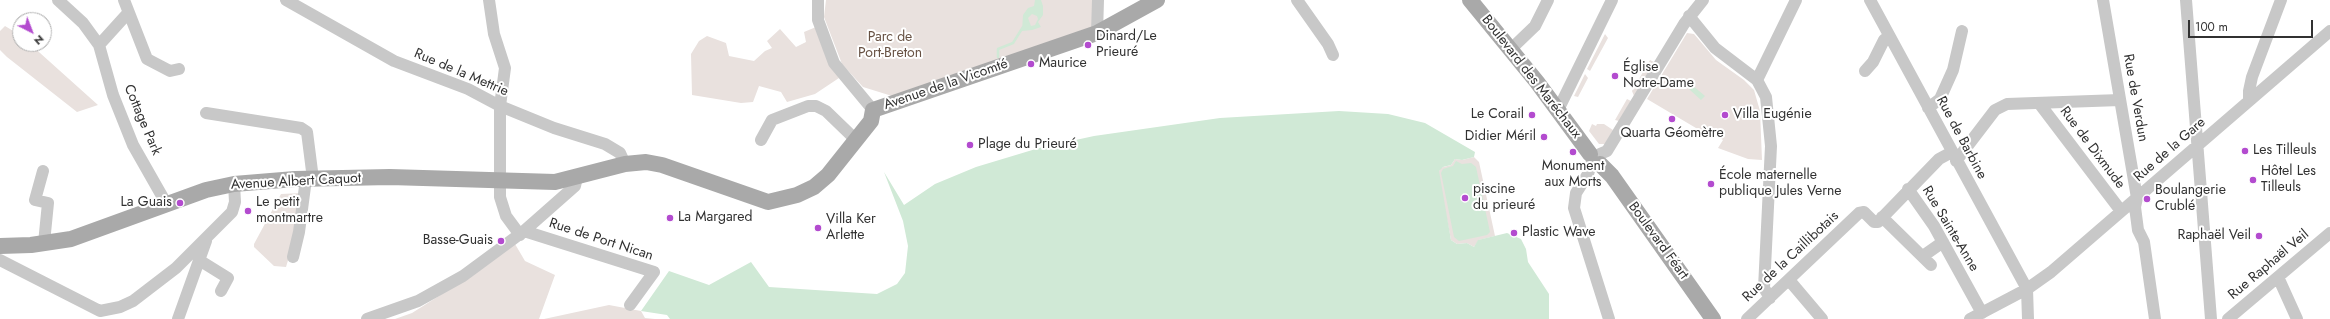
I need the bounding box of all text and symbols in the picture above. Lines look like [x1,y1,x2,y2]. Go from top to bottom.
north arrow [12,12,52,52]
street label: Boulevard des Maréchaux [1478,12,1584,142]
scale bar [2190,12,2315,38]
text: 100 m [2195,18,2228,36]
place label: Dinard/Le Prieuré [1096,29,1157,62]
park label: Parc de Port-Breton [858,30,922,62]
text: N [31,31,48,49]
marker: Dinard/Le Prieuré [1083,40,1093,50]
street label: Rue de la Mettrie [411,46,511,100]
street label: Rue de Verdun [2119,53,2151,143]
street label: Avenue de la Vicomté [882,56,1010,114]
place label: Maurice [1039,56,1087,72]
marker: Maurice [1026,59,1036,69]
place label: Église Notre-Dame [1623,60,1694,92]
marker: Église Notre-Dame [1610,71,1620,81]
street label: Cottage Park [120,82,164,158]
street label: Rue de Barbine [1932,94,1990,182]
street label: Rue de Dixmude [2056,104,2128,192]
place label: Le Corail [1471,107,1524,123]
place label: Villa Eugénie [1733,107,1812,123]
marker: Le Corail [1527,110,1537,120]
marker: Villa Eugénie [1720,110,1730,120]
marker: Quarta Géomètre [1667,114,1677,124]
street label: Rue de la Gare [2131,114,2209,186]
place label: Quarta Géomètre [1620,126,1724,142]
place label: Didier Méril [1465,129,1536,145]
marker: Didier Méril [1539,132,1549,142]
place label: Plage du Prieuré [978,137,1077,153]
marker: Plage du Prieuré [965,140,975,150]
place label: Les Tilleuls [2253,143,2316,159]
marker: Les Tilleuls [2240,146,2250,156]
marker: Monument aux Morts [1568,147,1578,157]
place label: Monument aux Morts [1542,159,1604,192]
place label: Hôtel Les Tilleuls [2261,164,2316,196]
place label: École maternelle publique Jules Verne [1719,168,1842,200]
street label: Avenue Albert Caquot [230,170,362,194]
marker: Hôtel Les Tilleuls [2248,175,2258,185]
marker: École maternelle publique Jules Verne [1706,179,1716,189]
place label: piscine du prieuré [1473,182,1535,214]
street label: Rue Sainte-Anne [1918,183,1982,275]
place label: Boulangerie Crublé [2155,183,2226,216]
marker: piscine du prieuré [1460,193,1470,203]
marker: Boulangerie Crublé [2142,194,2152,204]
place label: La Guais [121,195,172,211]
place label: Le petit montmartre [256,195,323,228]
marker: La Guais [175,198,185,208]
street label: Boulevard Féart [1624,199,1692,283]
marker: Le petit montmartre [243,206,253,216]
street label: Rue de la Caillibotais [1739,208,1843,306]
place label: La Margared [678,210,752,226]
place label: Villa Ker Arlette [826,212,876,244]
marker: La Margared [665,213,675,223]
street label: Rue de Port Nican [547,215,655,265]
marker: Villa Ker Arlette [813,223,823,233]
place label: Plastic Wave [1522,225,1595,241]
street label: Rue Raphaël Veil [2225,226,2313,304]
marker: Plastic Wave [1509,228,1519,238]
place label: Raphaël Veil [2178,228,2251,244]
marker: Raphaël Veil [2254,231,2264,241]
place label: Basse-Guais [423,233,493,249]
marker: Basse-Guais [496,236,506,246]

